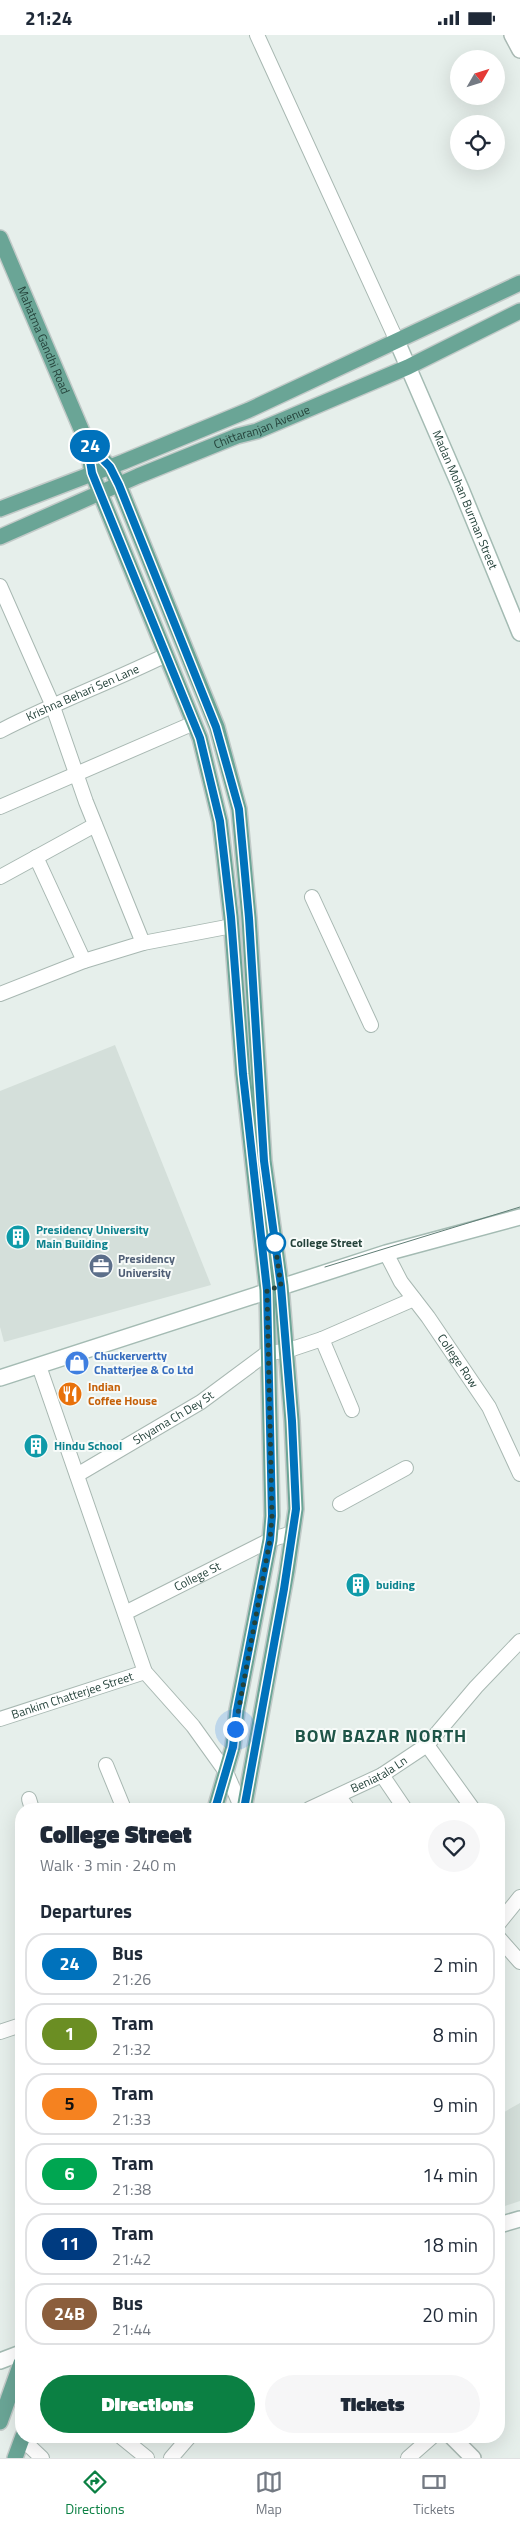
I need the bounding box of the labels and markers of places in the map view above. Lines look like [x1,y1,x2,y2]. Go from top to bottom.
place label: Presidency University Main Building [36,1220,149,1253]
building icon: Presidency University Main Building [5,1224,31,1250]
marker: College Street [264,1232,286,1254]
place label: College Street [290,1233,363,1252]
place label: Presidency University [118,1249,175,1282]
office icon: Presidency University [88,1253,114,1279]
place label: Chuckervertty Chatterjee & Co Ltd [94,1346,194,1379]
shop icon: Chuckervertty Chatterjee & Co Ltd [64,1350,90,1376]
place label: Indian Coffee House [88,1377,157,1410]
restaurant icon: Indian Coffee House [57,1381,83,1407]
building icon: Hindu School [23,1433,49,1459]
place label: Hindu School [54,1436,122,1455]
building icon: buiding [345,1572,371,1598]
place label: buiding [376,1575,416,1594]

